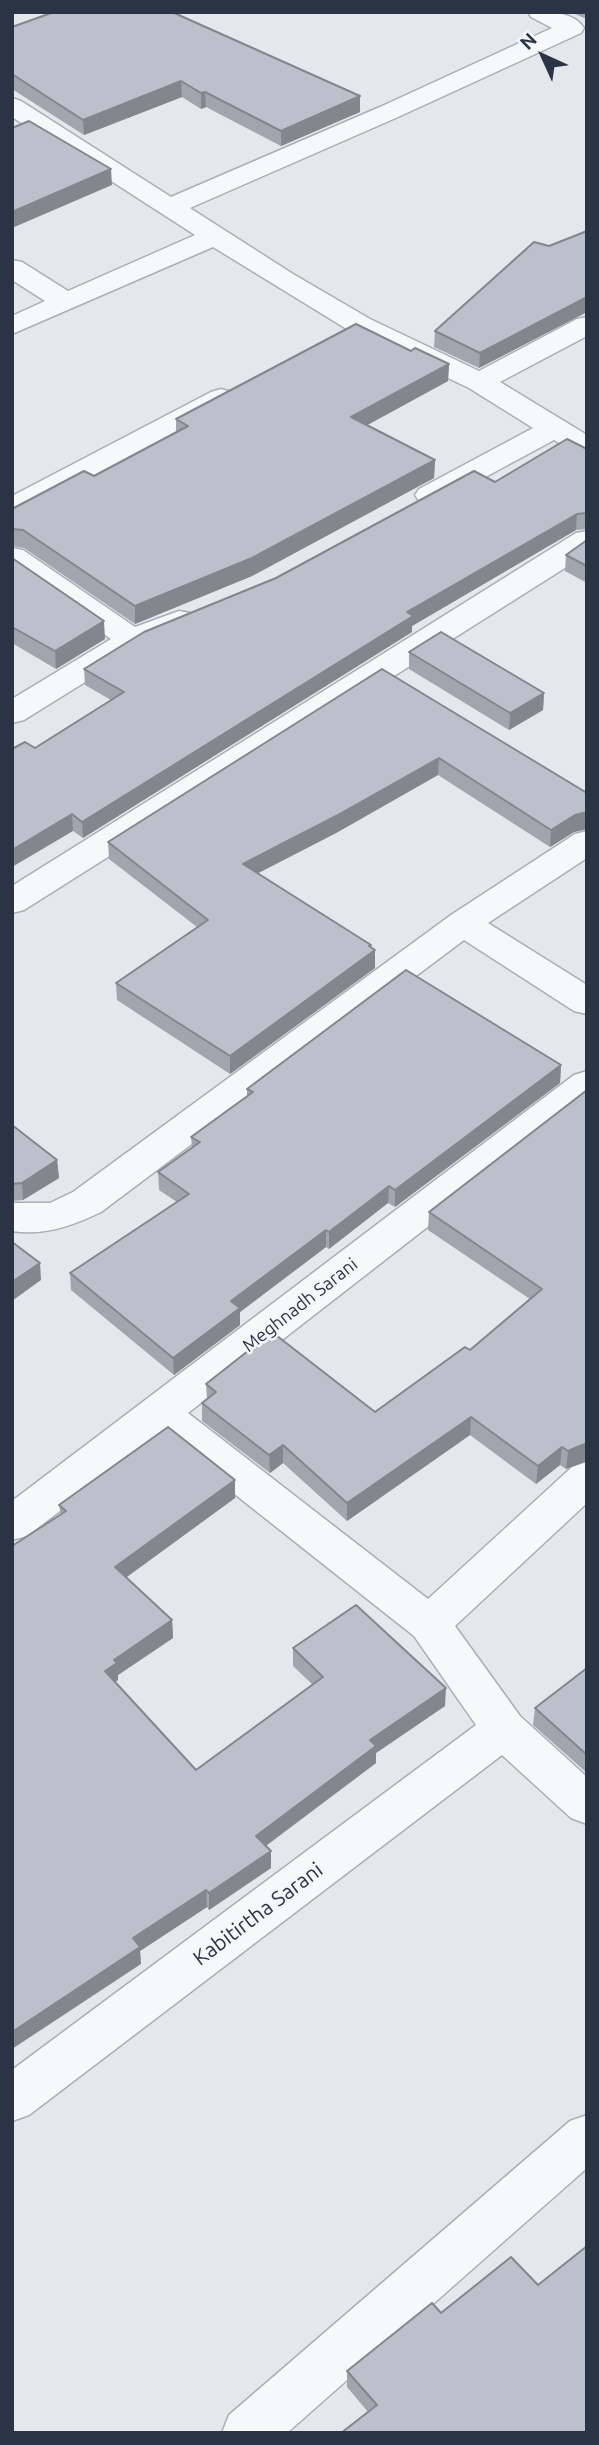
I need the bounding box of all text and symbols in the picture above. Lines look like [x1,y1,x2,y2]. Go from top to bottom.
north arrow [508,21,578,91]
text: N [515,28,541,54]
street label: Meghnadh Sarani [238,1253,362,1357]
street label: Kabitirtha Sarani [188,1857,328,1971]

